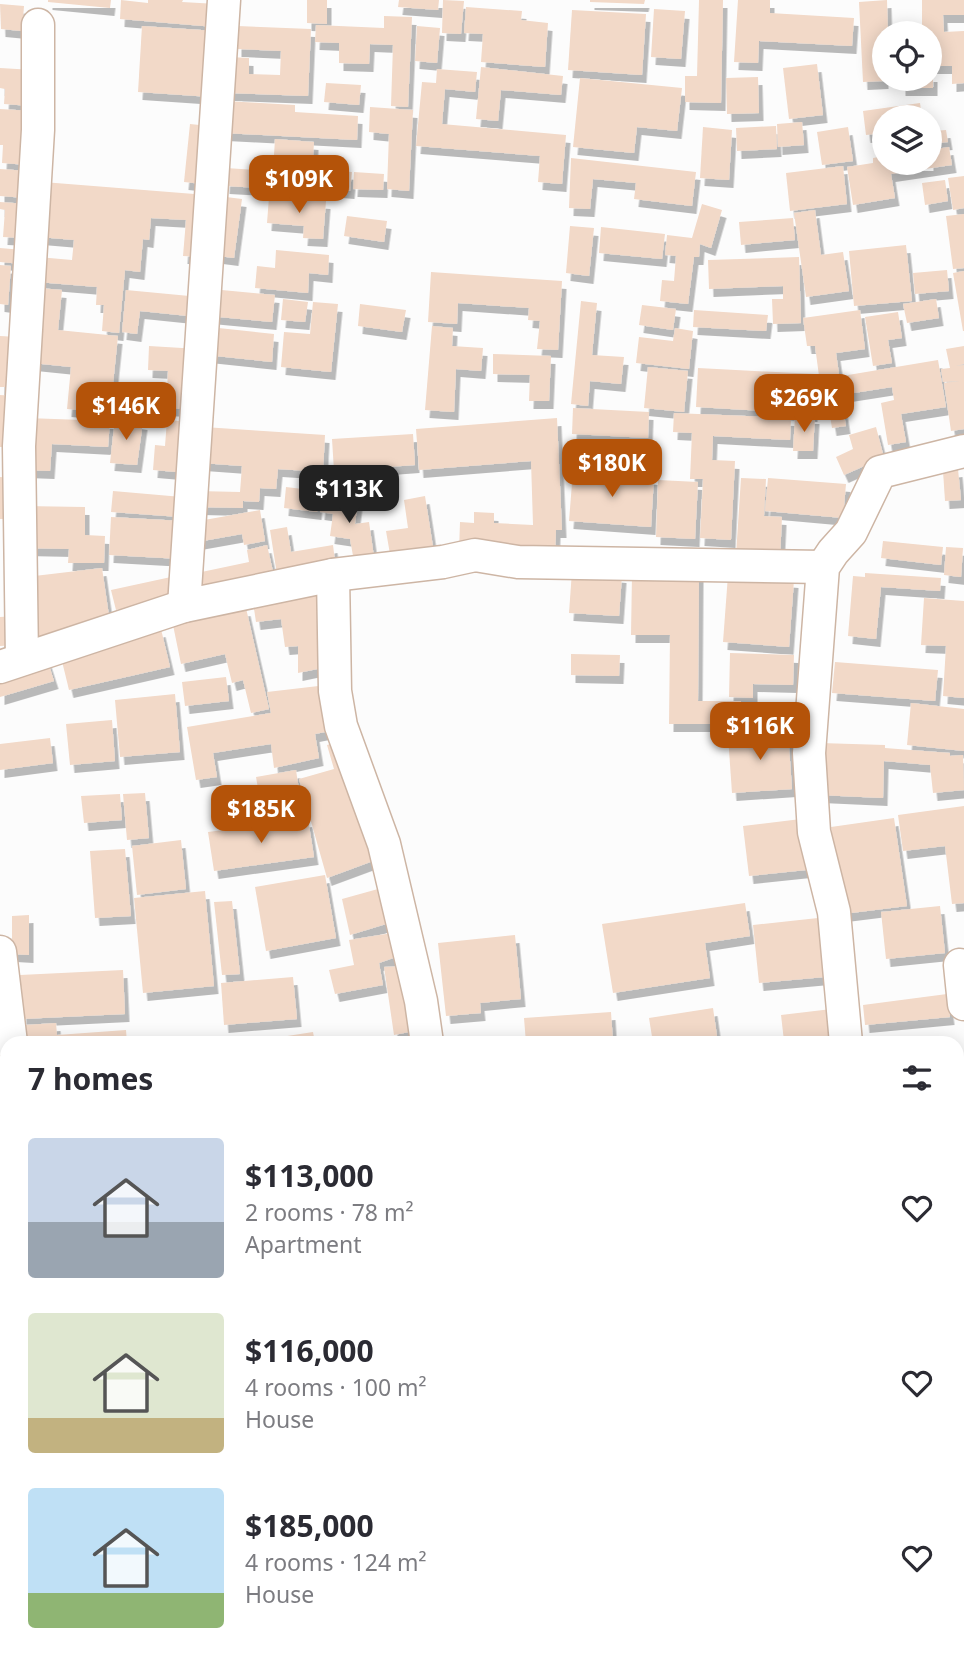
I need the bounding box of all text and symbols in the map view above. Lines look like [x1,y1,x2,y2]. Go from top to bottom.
map controls [872,21,942,175]
button: locate [872,21,942,91]
button: layers [872,105,942,175]
pin: $109K [250,156,348,215]
text: $109K [265,162,333,194]
pin: $269K [755,374,853,434]
text: $269K [770,381,838,413]
pin: $146K [77,382,175,442]
text: $146K [92,389,160,421]
pin: $180K [563,440,661,499]
text: $180K [578,446,646,478]
pin: $113K [300,466,398,525]
text: $113K [315,472,383,504]
pin: $116K [711,702,809,762]
text: $116K [726,709,794,741]
pin: $185K [212,786,310,845]
text: $185K [227,792,295,824]
text: 7 homes [28,1058,153,1099]
icon: filters [898,1059,936,1097]
text: $113,000 [245,1155,374,1196]
icon: home [84,1166,168,1250]
icon: heart [898,1189,936,1227]
text: 2 rooms · 78 m² [245,1196,414,1228]
text: Apartment [245,1228,362,1260]
text: $116,000 [245,1330,374,1371]
icon: home [84,1341,168,1425]
icon: heart [898,1364,936,1402]
text: 4 rooms · 100 m² [245,1371,427,1403]
text: House [245,1403,314,1435]
text: $185,000 [245,1505,374,1546]
icon: home [84,1516,168,1600]
icon: heart [898,1539,936,1577]
text: 4 rooms · 124 m² [245,1546,427,1578]
text: House [245,1578,314,1610]

